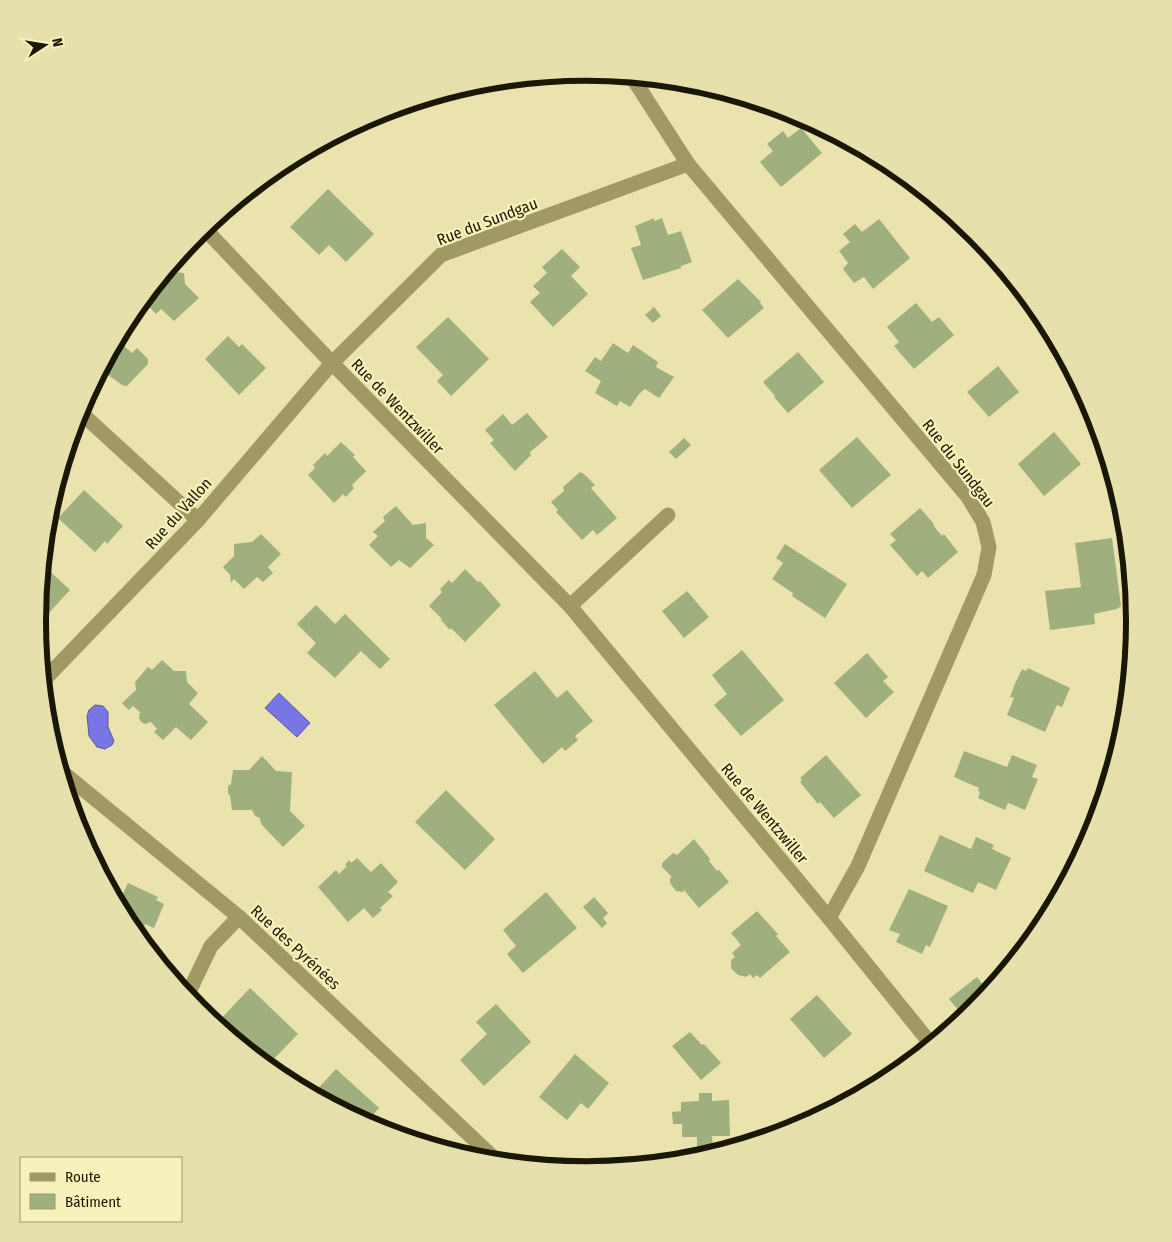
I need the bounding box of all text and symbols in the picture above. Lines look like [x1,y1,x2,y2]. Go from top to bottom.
north arrow [20,20,70,70]
text: N [48,37,66,48]
street label: Rue du Sundgau [434,194,540,249]
street label: Rue de Wentzwiller [347,355,448,458]
street label: Rue du Sundgau [918,416,999,511]
street label: Rue du Vallon [141,474,215,553]
street label: Rue de Wentzwiller [717,759,812,868]
street label: Rue des Pyrénées [247,901,344,994]
legend [20,1157,182,1222]
text: Route [65,1168,101,1186]
text: Bâtiment [65,1193,121,1211]

